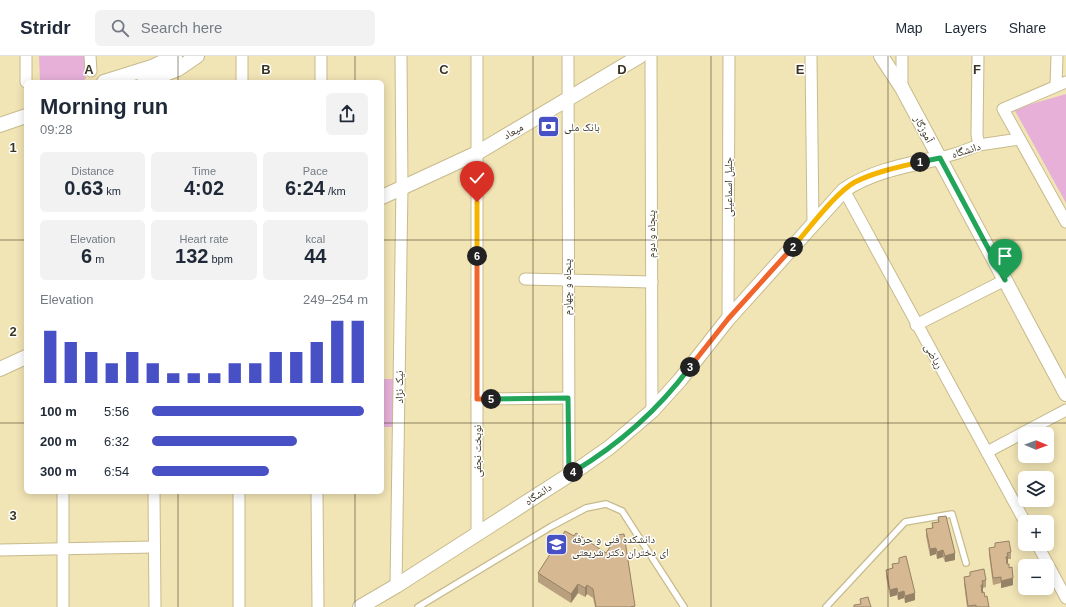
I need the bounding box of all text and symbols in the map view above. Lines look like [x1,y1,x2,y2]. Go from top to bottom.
search box [95,10,375,46]
text: Stridr [20,17,71,38]
icon: search [109,17,131,39]
text: Search here [141,19,222,36]
text: Map [895,20,923,36]
text: Layers [945,20,987,36]
text: Share [1009,20,1046,36]
text: A [84,62,94,77]
text: B [261,62,271,77]
text: C [439,62,449,77]
text: D [617,62,627,77]
text: E [796,62,805,77]
text: F [973,62,981,77]
button: share [326,93,368,135]
text: Morning run [40,94,168,119]
street label: آموزگار [912,113,936,145]
bank icon: بانک ملی [535,114,561,140]
street label: میعاد [501,120,525,142]
place label: بانک ملی [564,121,600,134]
text: 09:28 [40,122,73,137]
text: 1 [9,140,17,155]
street label: دانشگاه [950,140,982,160]
pin: 1 [910,152,930,172]
text: 1 [917,156,923,168]
street label: جلیل اسماعیلی [722,157,735,217]
pin [460,161,494,202]
text: Distance [71,165,114,177]
text: Time [192,165,216,177]
text: Pace [303,165,328,177]
icon: check [466,167,488,189]
text: 0.63 [64,177,103,199]
text: 4:02 [184,177,224,199]
text: 6:24 [285,177,325,199]
text: km [103,185,121,197]
text: /km [325,185,346,197]
street label: پنجاه و دوم [645,210,658,258]
text: Elevation [70,233,115,245]
text: Heart rate [180,233,228,245]
text: kcal [306,233,325,245]
pin: 2 [783,237,803,257]
pin [988,239,1022,280]
text: 2 [790,241,796,253]
text: 6 [81,245,92,267]
text: 132 [175,245,208,267]
text: 44 [304,245,326,267]
icon: arrive [994,245,1016,267]
pin: 6 [467,246,487,266]
text: 6 [474,250,480,262]
text: m [92,253,104,265]
text: bpm [208,253,233,265]
street label: پنجاه و چهارم [561,259,574,315]
text: Elevation [40,292,93,307]
text: 249–254 m [303,292,368,307]
text: 2 [9,324,17,339]
street label: ریاضی [921,341,946,371]
pin: 3 [680,357,700,377]
text: 3 [687,361,693,373]
street label: نیک نژاد [393,370,405,404]
pin: 5 [481,389,501,409]
text: 5 [488,393,494,405]
text: 100 m [40,404,77,419]
text: 5:56 [104,404,129,419]
street label: نوبخت نجفی [471,425,484,477]
north arrow [1018,427,1054,463]
map controls [1018,427,1054,595]
text: 200 m [40,434,77,449]
text: 6:32 [104,434,129,449]
pin: 4 [563,462,583,482]
text: 300 m [40,464,77,479]
text: 6:54 [104,464,129,479]
text: 4 [570,466,576,478]
button: layers [1018,471,1054,507]
street label: دانشگاه [522,480,554,507]
text: 3 [9,508,17,523]
button: + [1018,515,1054,551]
school or university icon: دانشکده فنی و حرفه ای دختران دکتر شریعتی [544,532,570,558]
place label: دانشکده فنی و حرفه ای دختران دکتر شریعتی [572,533,669,559]
button: − [1018,559,1054,595]

